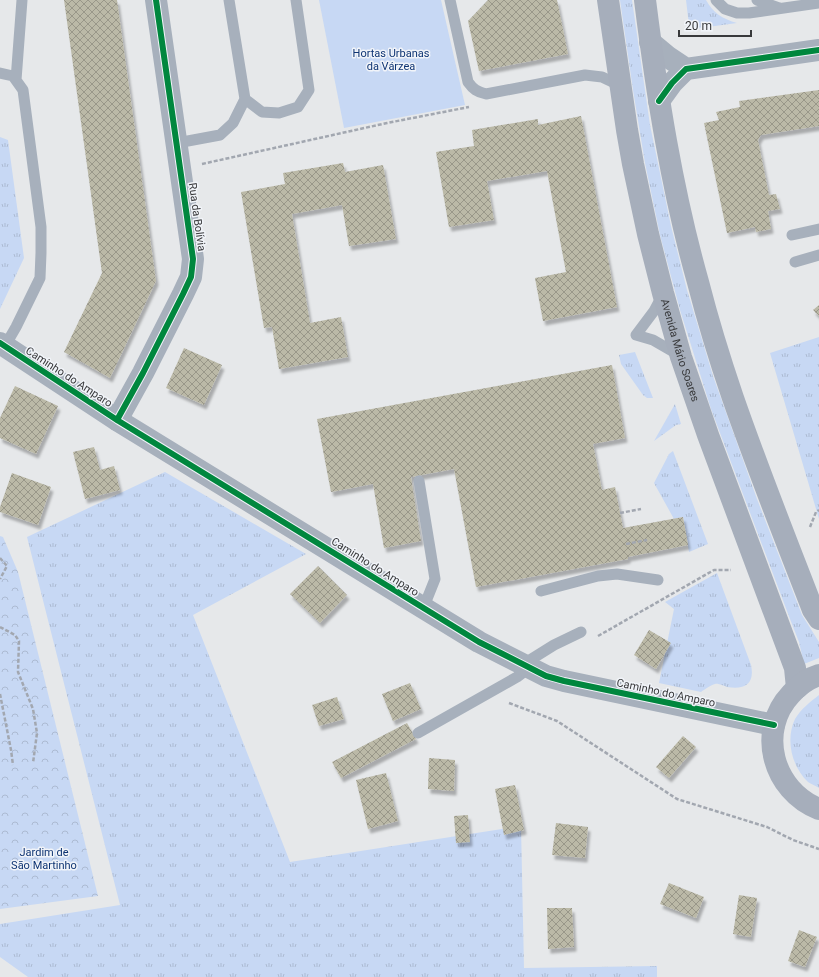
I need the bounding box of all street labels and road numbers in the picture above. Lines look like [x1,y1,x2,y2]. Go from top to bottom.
street label: Rua da Bolívia [186,182,208,252]
street label: Avenida Mário Soares [658,297,702,403]
street label: Caminho do Amparo [23,344,115,410]
street label: Caminho do Amparo [329,535,421,599]
street label: Caminho do Amparo [615,676,717,710]

